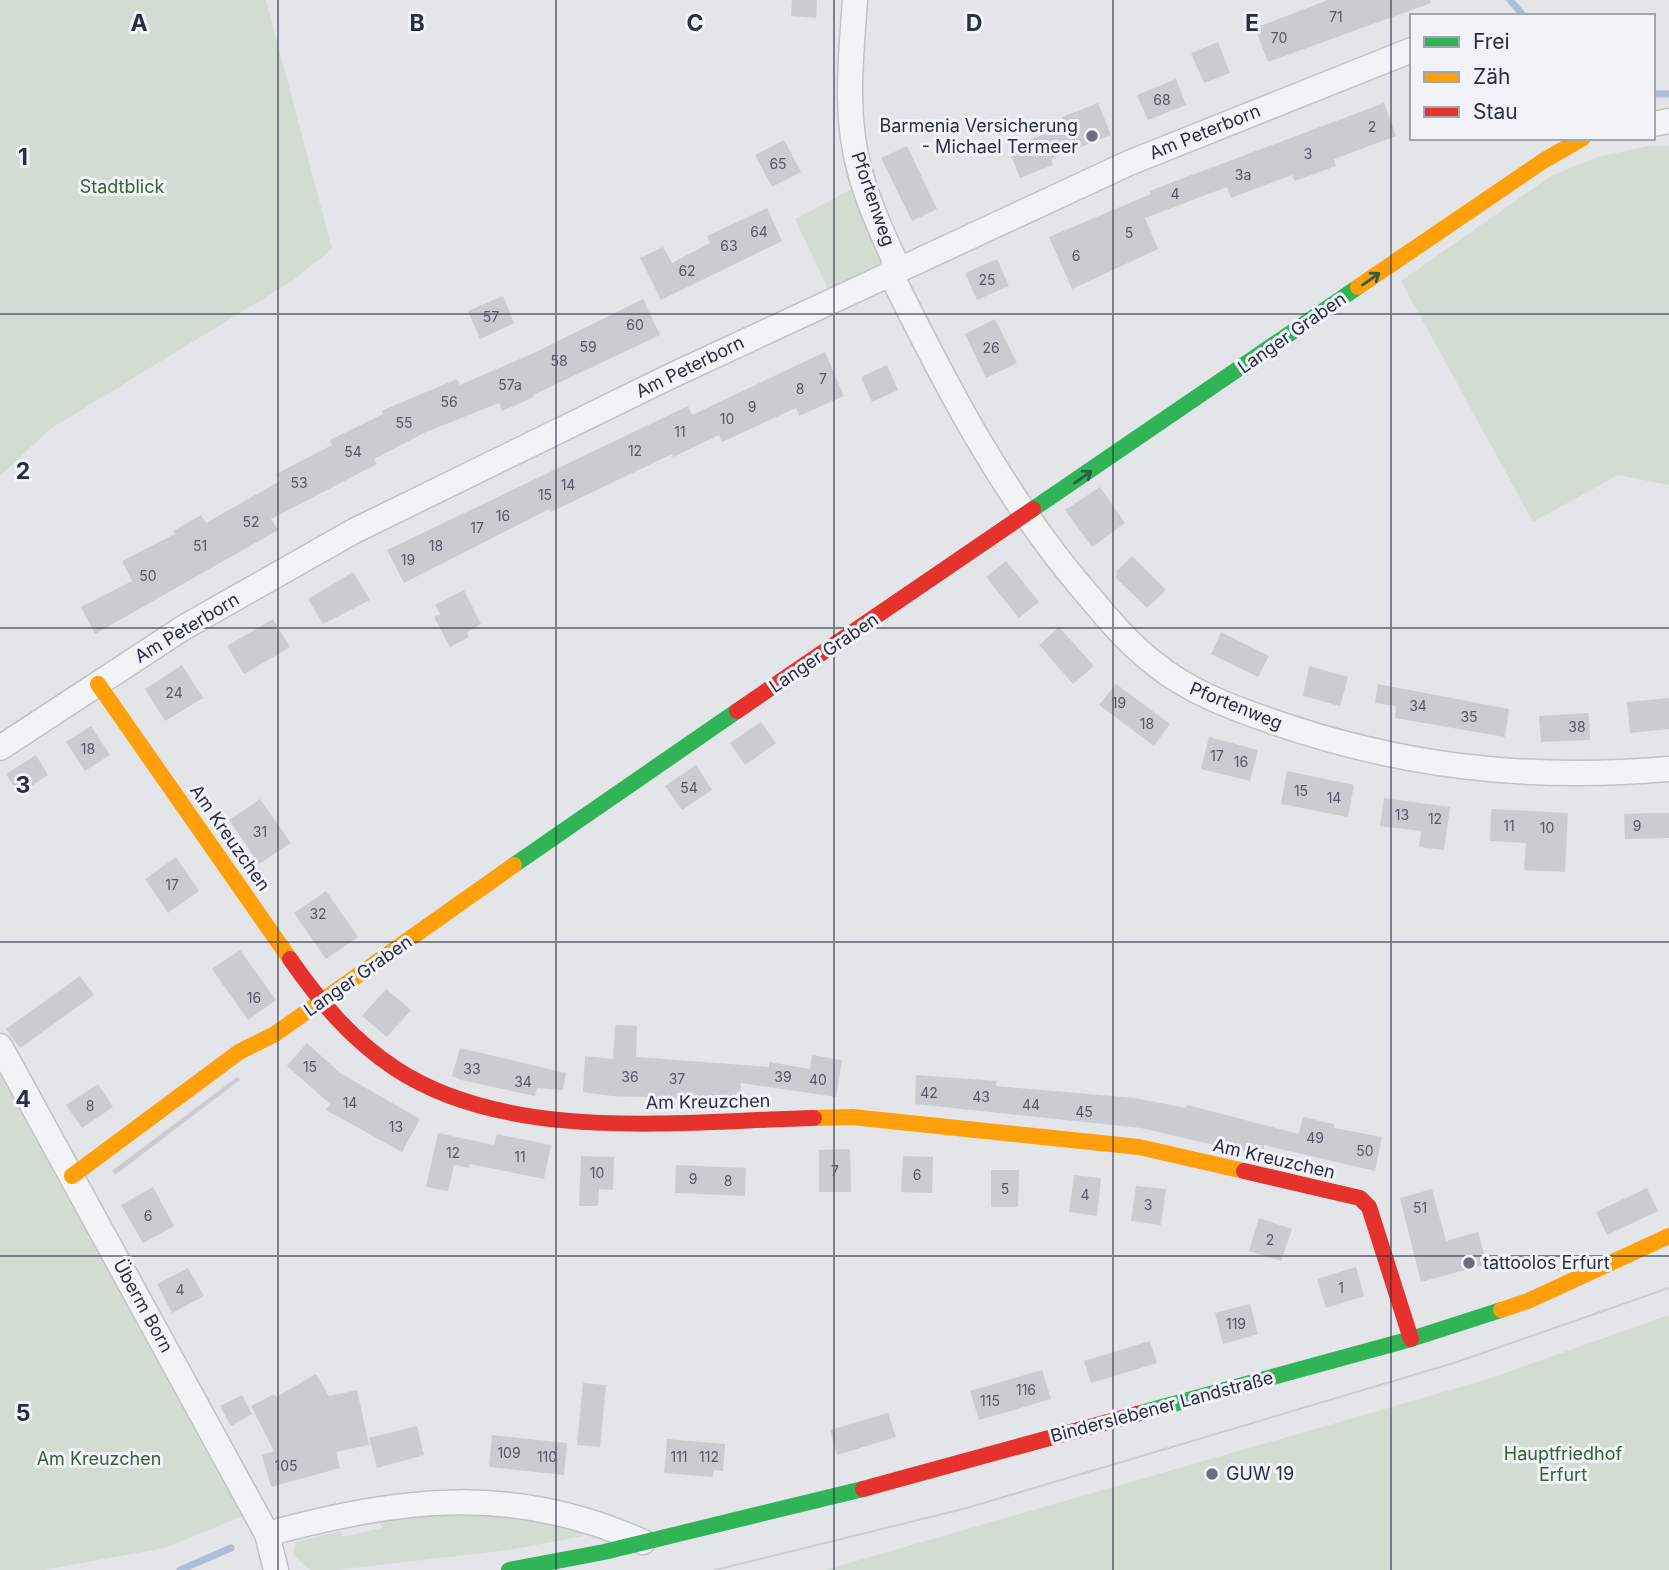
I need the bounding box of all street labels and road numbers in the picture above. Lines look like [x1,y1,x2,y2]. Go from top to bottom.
street label: Am Peterborn [1146,100,1263,163]
street label: Pfortenweg [848,149,899,249]
street label: Langer Graben [1234,288,1350,378]
street label: Am Peterborn [632,331,747,402]
street label: Am Peterborn [131,588,243,667]
street label: Langer Graben [765,608,882,697]
street label: Pfortenweg [1187,677,1286,734]
street label: Am Kreuzchen [186,781,275,895]
street label: Langer Graben [300,931,416,1021]
street label: Am Kreuzchen [645,1090,771,1113]
street label: Am Kreuzchen [1211,1134,1337,1183]
street label: Überm Born [109,1255,178,1356]
street label: Binderslebener Landstraße [1048,1367,1276,1446]

